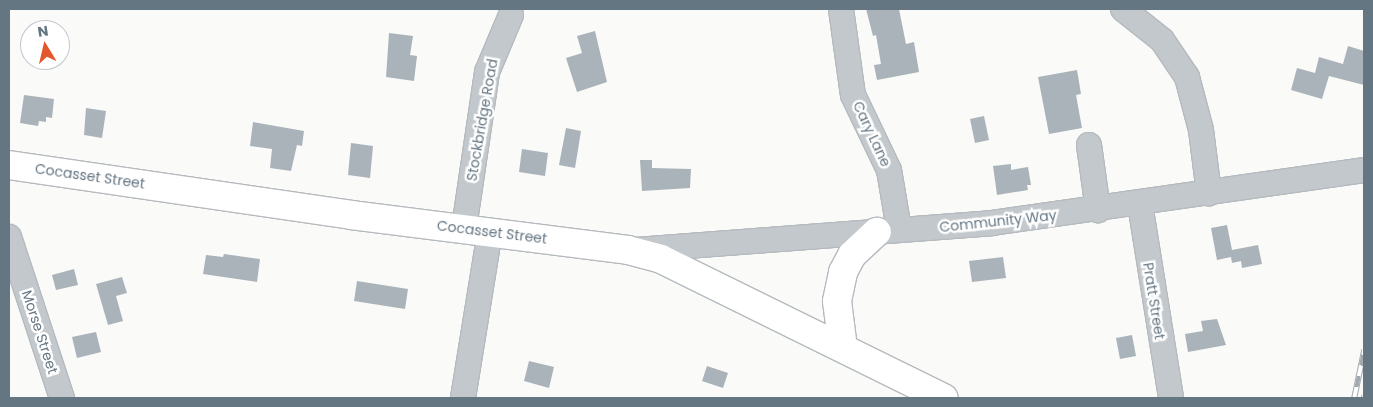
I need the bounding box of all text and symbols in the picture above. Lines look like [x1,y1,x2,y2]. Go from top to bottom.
north arrow [20,20,70,70]
text: N [36,20,50,42]
street label: Stockbridge Road [463,58,501,182]
street label: Cary Lane [850,99,894,169]
street label: Cocasset Street [34,160,146,192]
street label: Community Way [939,206,1057,236]
street label: Cocasset Street [436,217,548,247]
street label: Pratt Street [1140,261,1168,341]
street label: Morse Street [19,288,61,376]

